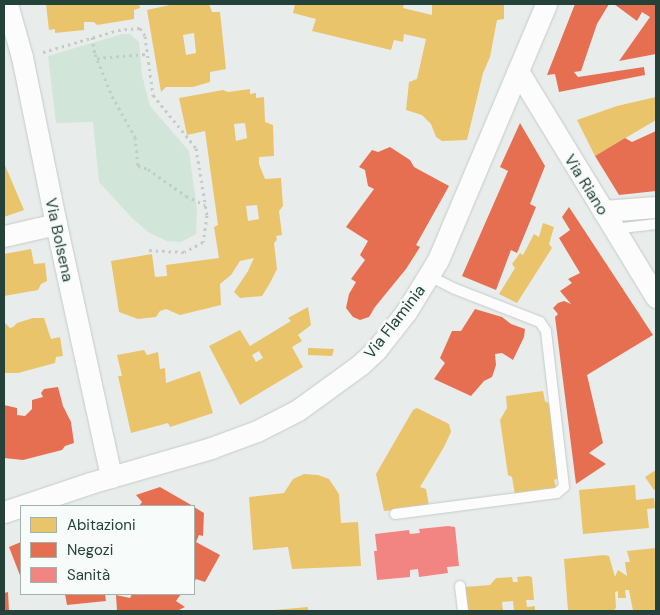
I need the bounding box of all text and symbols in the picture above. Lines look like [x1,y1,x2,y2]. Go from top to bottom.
street label: Via Riano [560,151,612,219]
street label: Via Bolsena [41,196,77,284]
street label: Via Flaminia [360,281,430,363]
legend [20,505,195,595]
text: Abitazioni [67,515,136,535]
text: Negozi [67,540,113,560]
text: Sanità [67,565,110,585]

